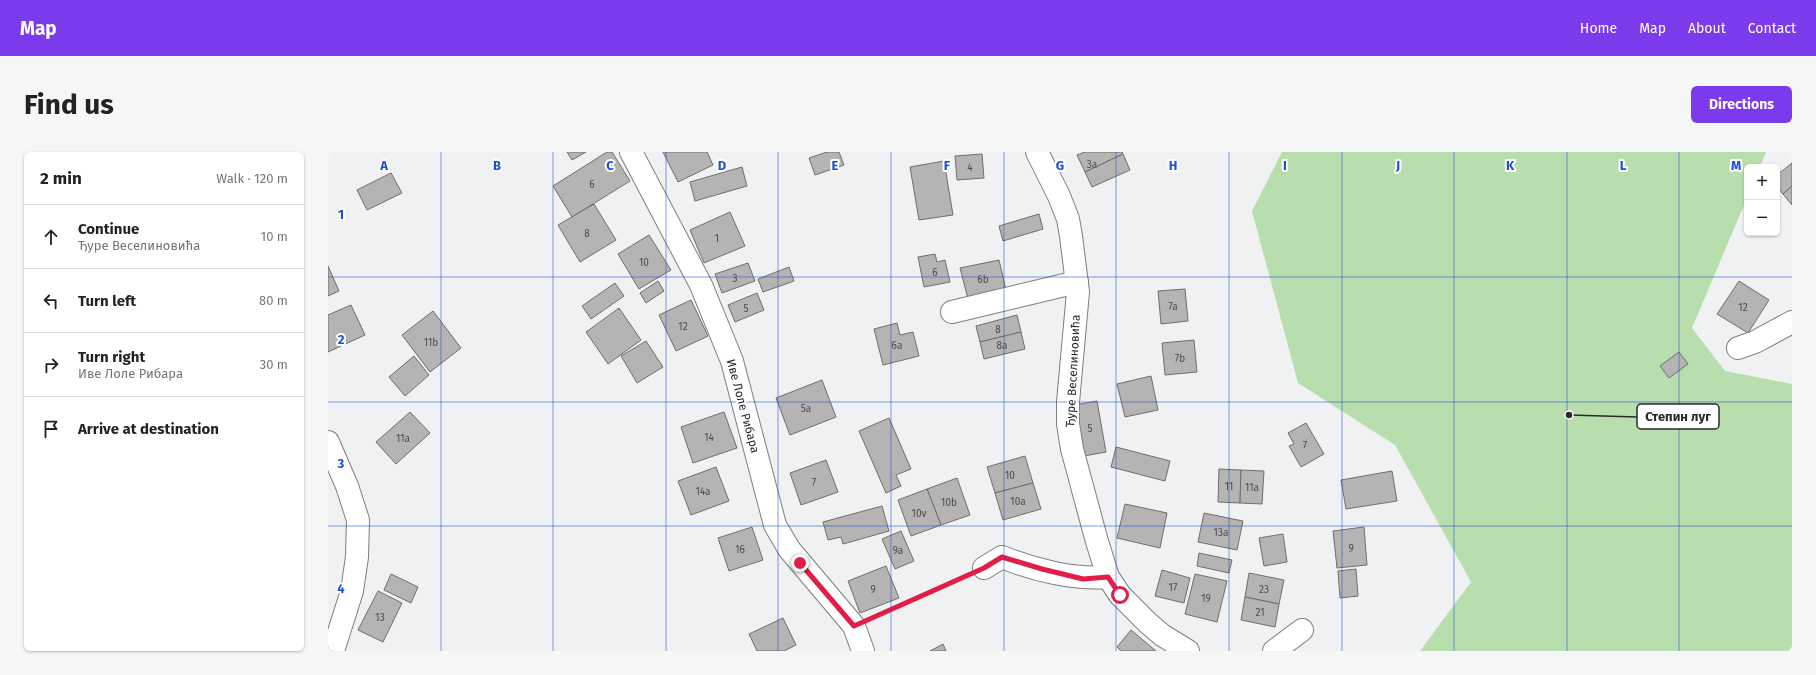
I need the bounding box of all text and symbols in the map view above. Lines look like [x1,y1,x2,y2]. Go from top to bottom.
text: Map [20,17,57,40]
text: Home [1580,20,1617,37]
text: Map [1639,20,1666,37]
text: About [1688,20,1726,37]
text: Contact [1748,20,1796,37]
button: Directions [1691,86,1792,123]
text: Find us [24,88,114,121]
text: A [379,158,388,173]
text: B [493,158,501,173]
text: C [606,158,614,173]
text: D [718,158,727,173]
text: E [832,158,839,173]
text: F [944,158,951,173]
text: G [1056,158,1064,173]
text: H [1169,158,1177,173]
text: I [1283,158,1287,173]
text: J [1395,158,1400,173]
text: K [1506,158,1515,173]
text: L [1620,158,1627,173]
text: M [1731,158,1741,173]
house number: 3a [1087,159,1097,171]
house number: 4 [967,162,973,174]
map controls [1744,164,1780,236]
button: + [1744,164,1780,200]
text: 2 min [40,168,82,189]
text: Walk · 120 m [216,171,288,186]
house number: 6 [589,179,595,191]
button: − [1744,200,1780,236]
text: 1 [338,207,344,222]
text: Continue [78,220,139,238]
icon: ahead [40,226,62,248]
house number: 8 [584,228,590,240]
text: 10 m [261,229,288,244]
house number: 1 [715,233,719,245]
text: Ђуре Веселиновића [78,238,200,253]
house number: 10 [639,257,649,269]
house number: 6 [932,267,938,279]
house number: 3 [733,273,738,285]
house number: 6b [977,274,989,286]
icon: left [40,290,62,312]
text: Turn left [78,292,136,310]
text: 80 m [259,293,288,308]
house number: 7a [1168,301,1178,313]
house number: 12 [1738,302,1748,314]
house number: 5 [743,303,749,315]
street label: Ђуре Веселиновића [1063,314,1083,428]
house number: 12 [678,321,688,333]
house number: 8 [995,324,1001,336]
text: 2 [338,332,345,347]
house number: 11b [424,337,438,349]
house number: 6a [892,340,902,352]
house number: 8a [997,340,1007,352]
text: Turn right [78,348,145,366]
house number: 7b [1175,353,1185,365]
icon: right [40,354,62,376]
text: 30 m [260,357,288,372]
street label: Иве Лоле Рибара [724,357,762,455]
text: Иве Лоле Рибара [78,366,183,381]
house number: 5a [801,403,811,415]
callout: Степин луг [1637,404,1719,429]
text: Степин луг [1645,409,1711,424]
icon: arrive [40,418,62,440]
text: Arrive at destination [78,420,219,438]
house number: 5 [1087,423,1093,435]
house number: 14 [704,432,715,444]
house number: 11a [396,433,410,445]
house number: 7 [1303,440,1308,452]
text: 3 [337,456,345,471]
house number: 10 [1005,470,1015,482]
house number: 7 [812,477,817,489]
house number: 11 [1225,481,1233,493]
house number: 11a [1245,482,1259,494]
house number: 14a [695,486,711,498]
house number: 10a [1010,496,1026,508]
house number: 10b [941,497,957,509]
house number: 10v [912,508,926,520]
house number: 13a [1214,527,1228,539]
house number: 9 [1348,543,1354,555]
house number: 16 [735,544,745,556]
house number: 9a [893,545,903,557]
route end [791,554,809,572]
text: 4 [337,581,345,596]
house number: 17 [1169,582,1178,594]
house number: 9 [870,584,876,596]
house number: 23 [1259,584,1269,596]
route start [1111,586,1129,604]
house number: 19 [1201,593,1211,605]
house number: 21 [1255,607,1265,619]
house number: 13 [375,612,385,624]

